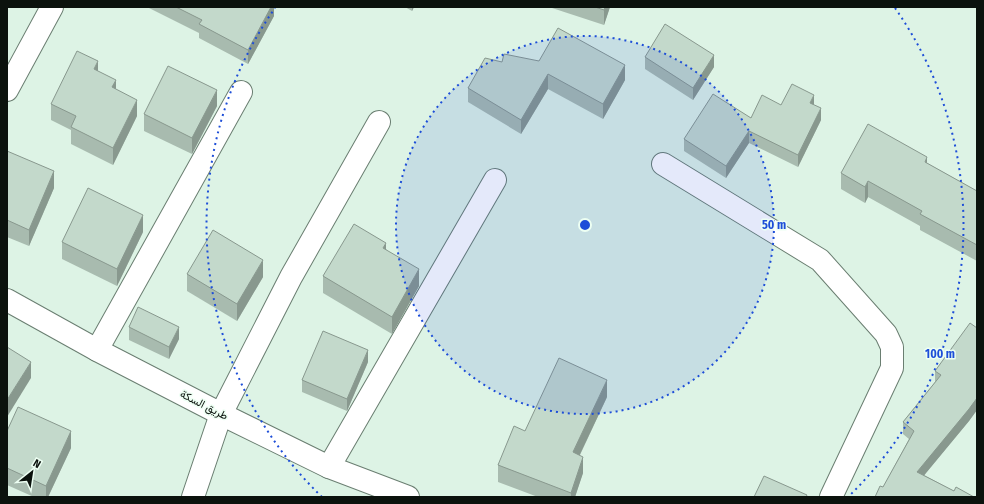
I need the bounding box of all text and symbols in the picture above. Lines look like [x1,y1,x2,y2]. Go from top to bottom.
centre of rings [578,218,592,232]
text: 50 m [762,218,786,232]
text: 100 m [925,347,955,361]
street label: طريق السكة [178,387,230,423]
north arrow [12,452,52,492]
text: N [31,456,43,471]

